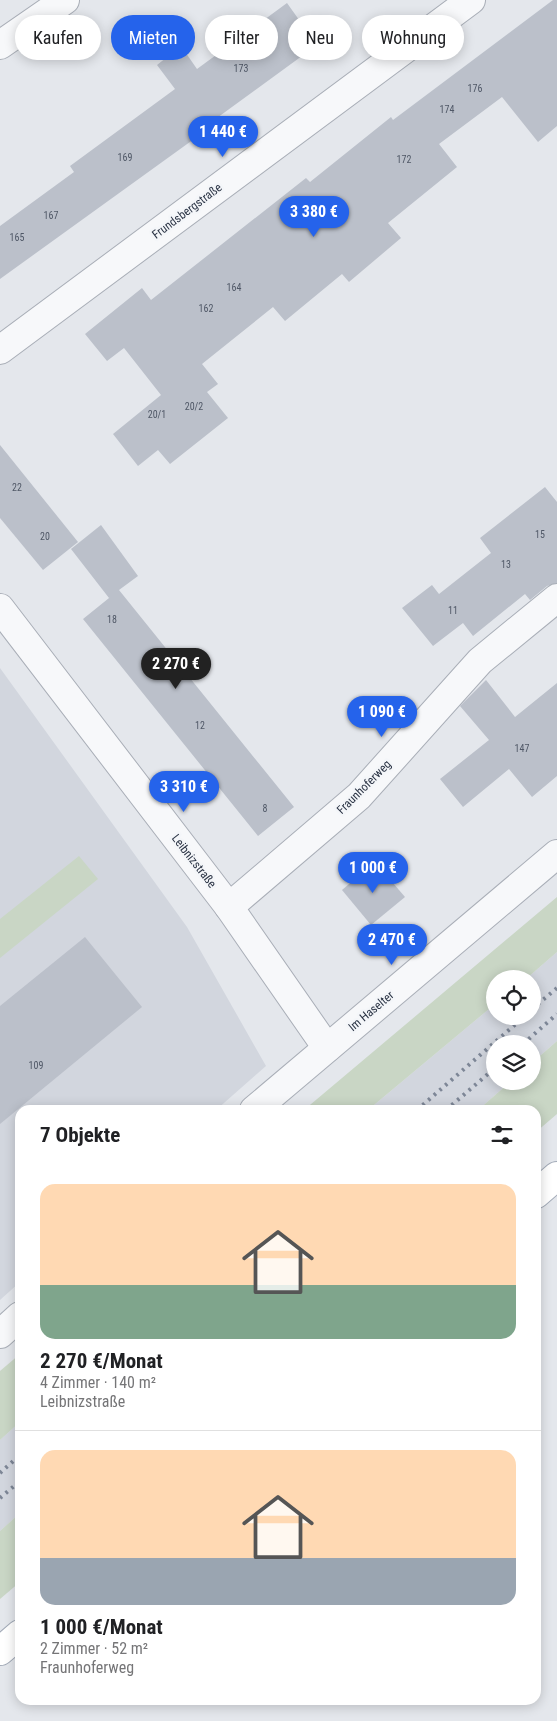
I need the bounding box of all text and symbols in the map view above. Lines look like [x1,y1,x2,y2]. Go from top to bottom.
chip: Kaufen [15,15,101,60]
chip: Mieten [111,15,195,60]
chip: Filter [205,15,278,60]
chip: Neu [288,15,352,60]
chip: Wohnung [362,15,464,60]
house number: 173 [234,63,248,74]
house number: 176 [468,83,482,94]
house number: 174 [440,104,454,115]
pin: 1 440 € [177,116,269,158]
text: 1 440 € [199,122,247,141]
house number: 169 [118,152,132,163]
house number: 172 [397,154,411,165]
street label: Frundsbergstraße [149,180,225,242]
pin: 3 380 € [268,196,360,238]
text: 3 380 € [290,202,338,221]
house number: 167 [44,210,58,221]
house number: 165 [10,232,24,243]
house number: 164 [227,282,241,293]
house number: 162 [199,303,213,314]
house number: 20/2 [185,401,203,412]
house number: 20/1 [148,409,166,420]
house number: 22 [12,482,22,493]
house number: 15 [535,529,545,540]
house number: 20 [40,531,50,542]
house number: 13 [501,559,511,570]
house number: 11 [448,605,458,616]
house number: 18 [107,614,117,625]
pin: 2 270 € [130,648,222,690]
text: 2 270 € [152,654,200,673]
pin: 1 090 € [336,696,428,738]
text: 1 090 € [358,702,406,721]
house number: 12 [195,720,205,731]
house number: 147 [515,743,529,754]
street label: Fraunhoferweg [334,757,394,817]
pin: 3 310 € [138,770,230,813]
text: 3 310 € [160,777,208,796]
house number: 8 [263,803,268,814]
street label: Leibnizstraße [169,832,219,891]
pin: 1 000 € [327,852,419,894]
text: 1 000 € [349,858,397,877]
pin: 2 470 € [346,924,438,966]
text: 2 470 € [368,930,416,949]
map controls [486,970,541,1090]
button: locate [486,970,541,1025]
street label: Im Haselter [346,988,397,1034]
button: layers [486,1035,541,1090]
house number: 109 [29,1060,43,1071]
icon: filters [488,1121,516,1149]
text: 7 Objekte [40,1123,120,1147]
icon: home [233,1217,323,1307]
text: 2 270 €/Monat [40,1349,163,1373]
text: 4 Zimmer · 140 m² [40,1373,156,1392]
text: Leibnizstraße [40,1392,125,1411]
icon: home [233,1482,323,1572]
text: 1 000 €/Monat [40,1615,163,1639]
text: 2 Zimmer · 52 m² [40,1639,148,1658]
text: Fraunhoferweg [40,1658,134,1677]

